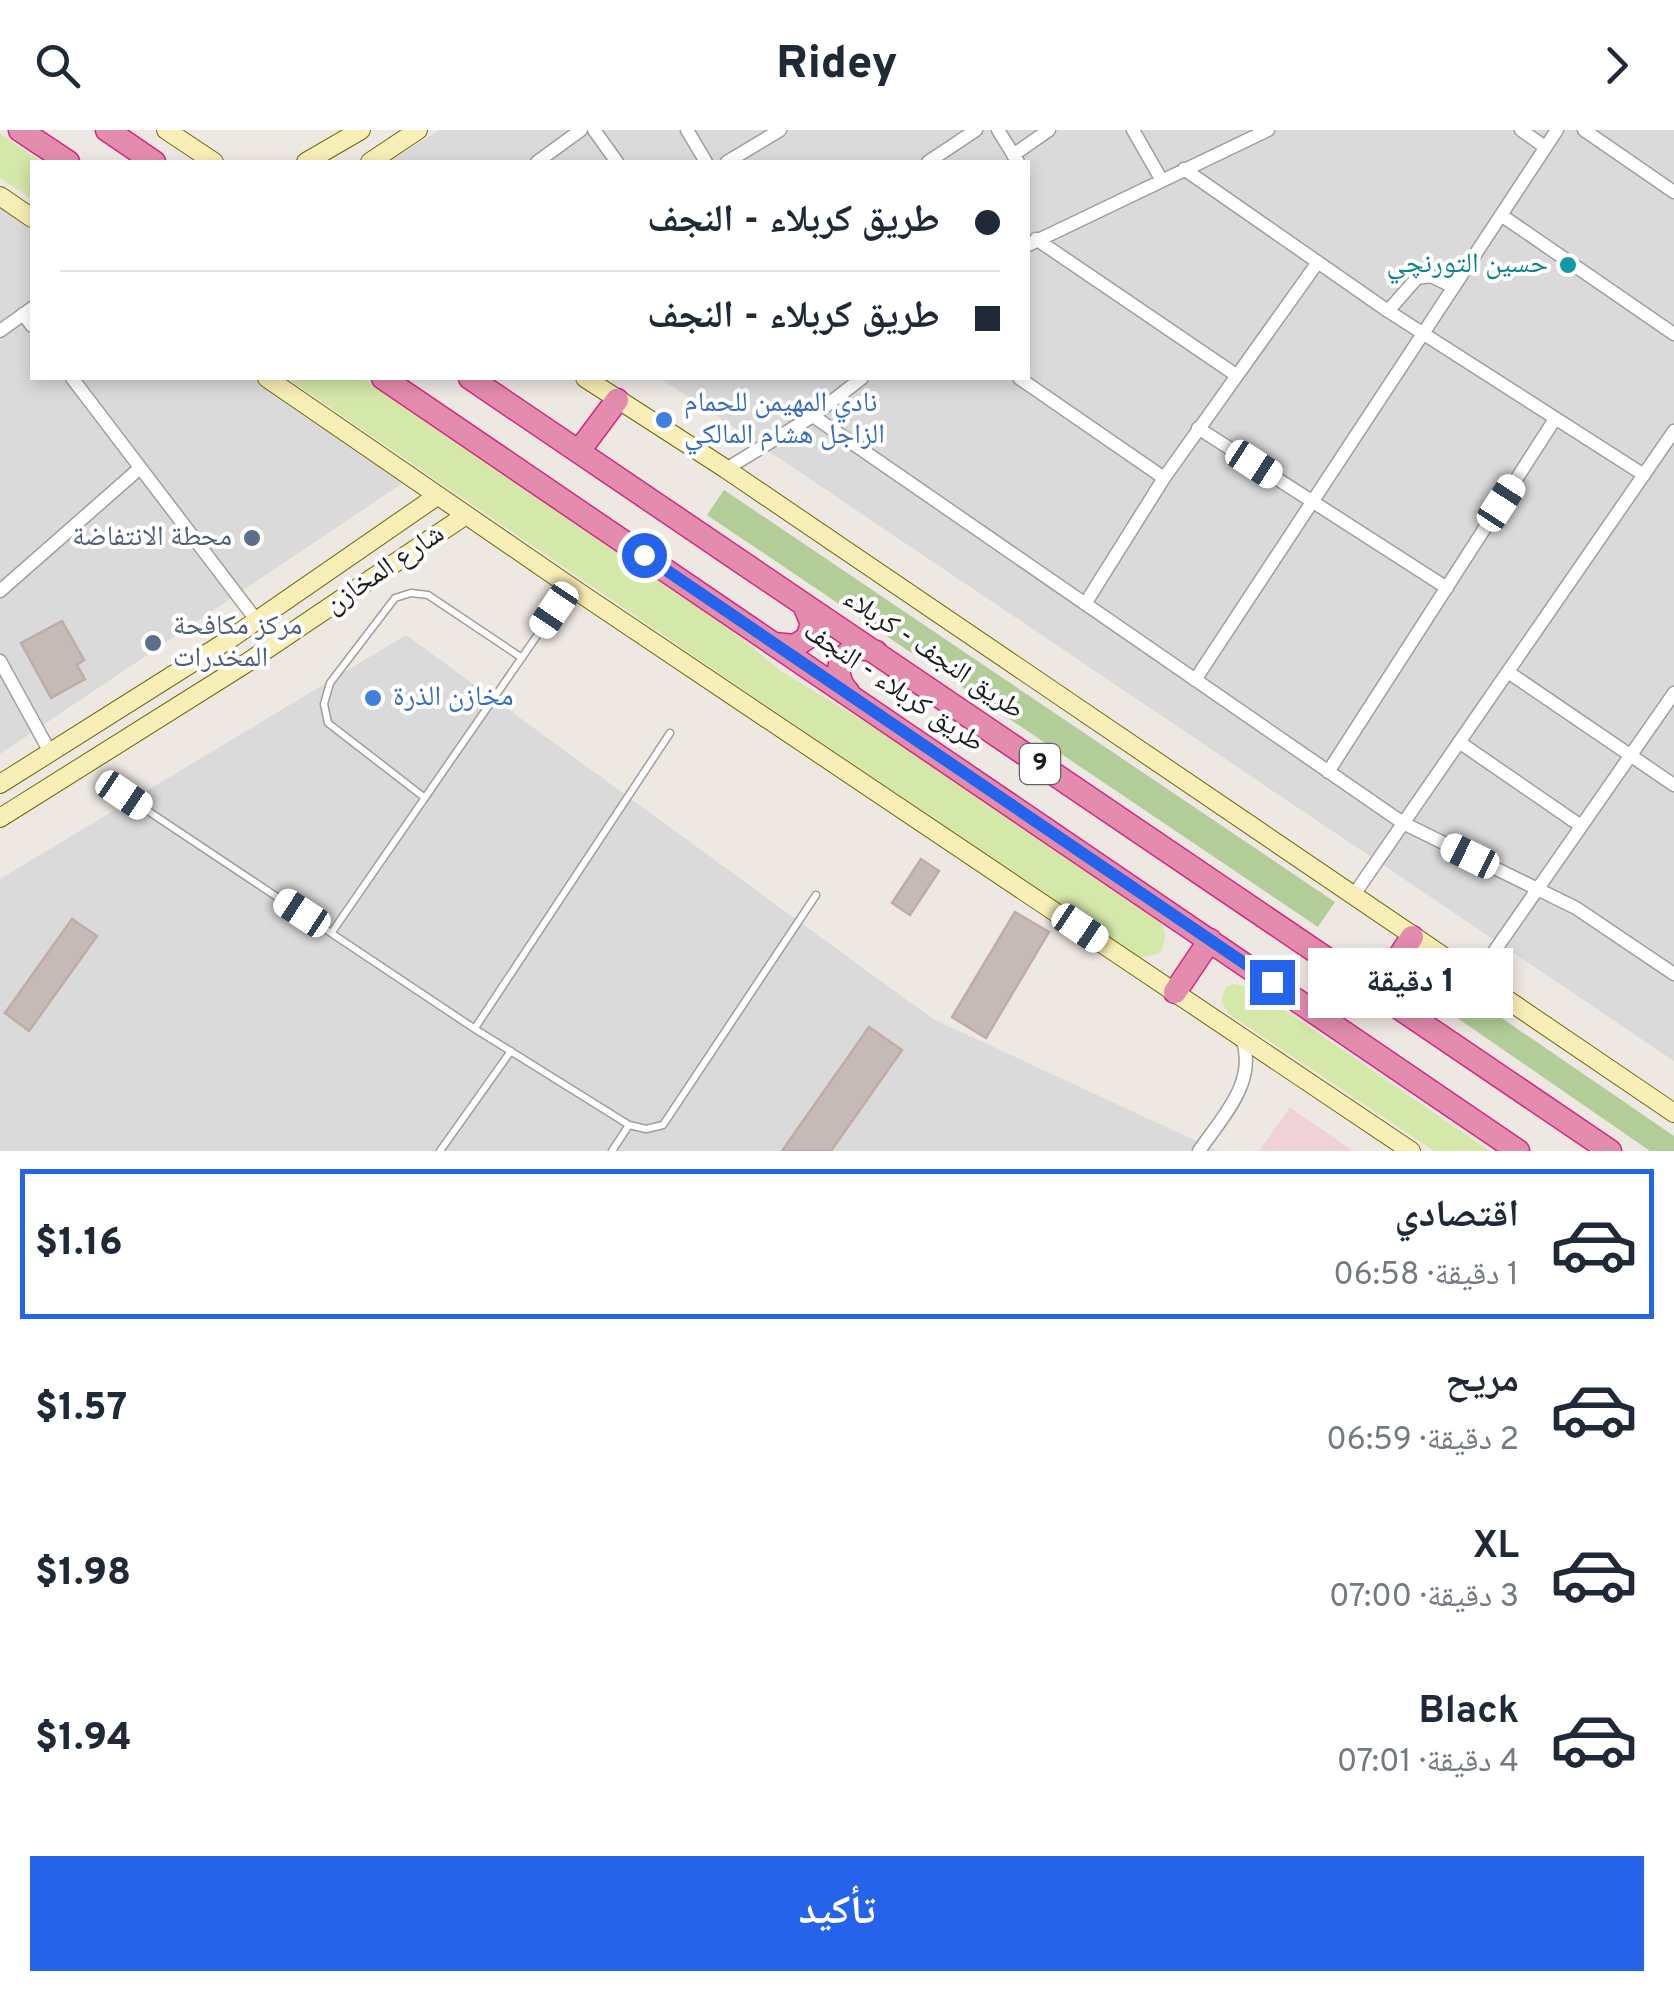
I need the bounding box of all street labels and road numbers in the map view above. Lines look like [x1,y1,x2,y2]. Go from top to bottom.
street label: شارع المخازن [318,517,452,623]
street label: طريق النجف - كربلاء [836,581,1030,729]
street label: طريق كربلاء - النجف [796,614,990,762]
road number: 9 [1020,744,1060,784]

